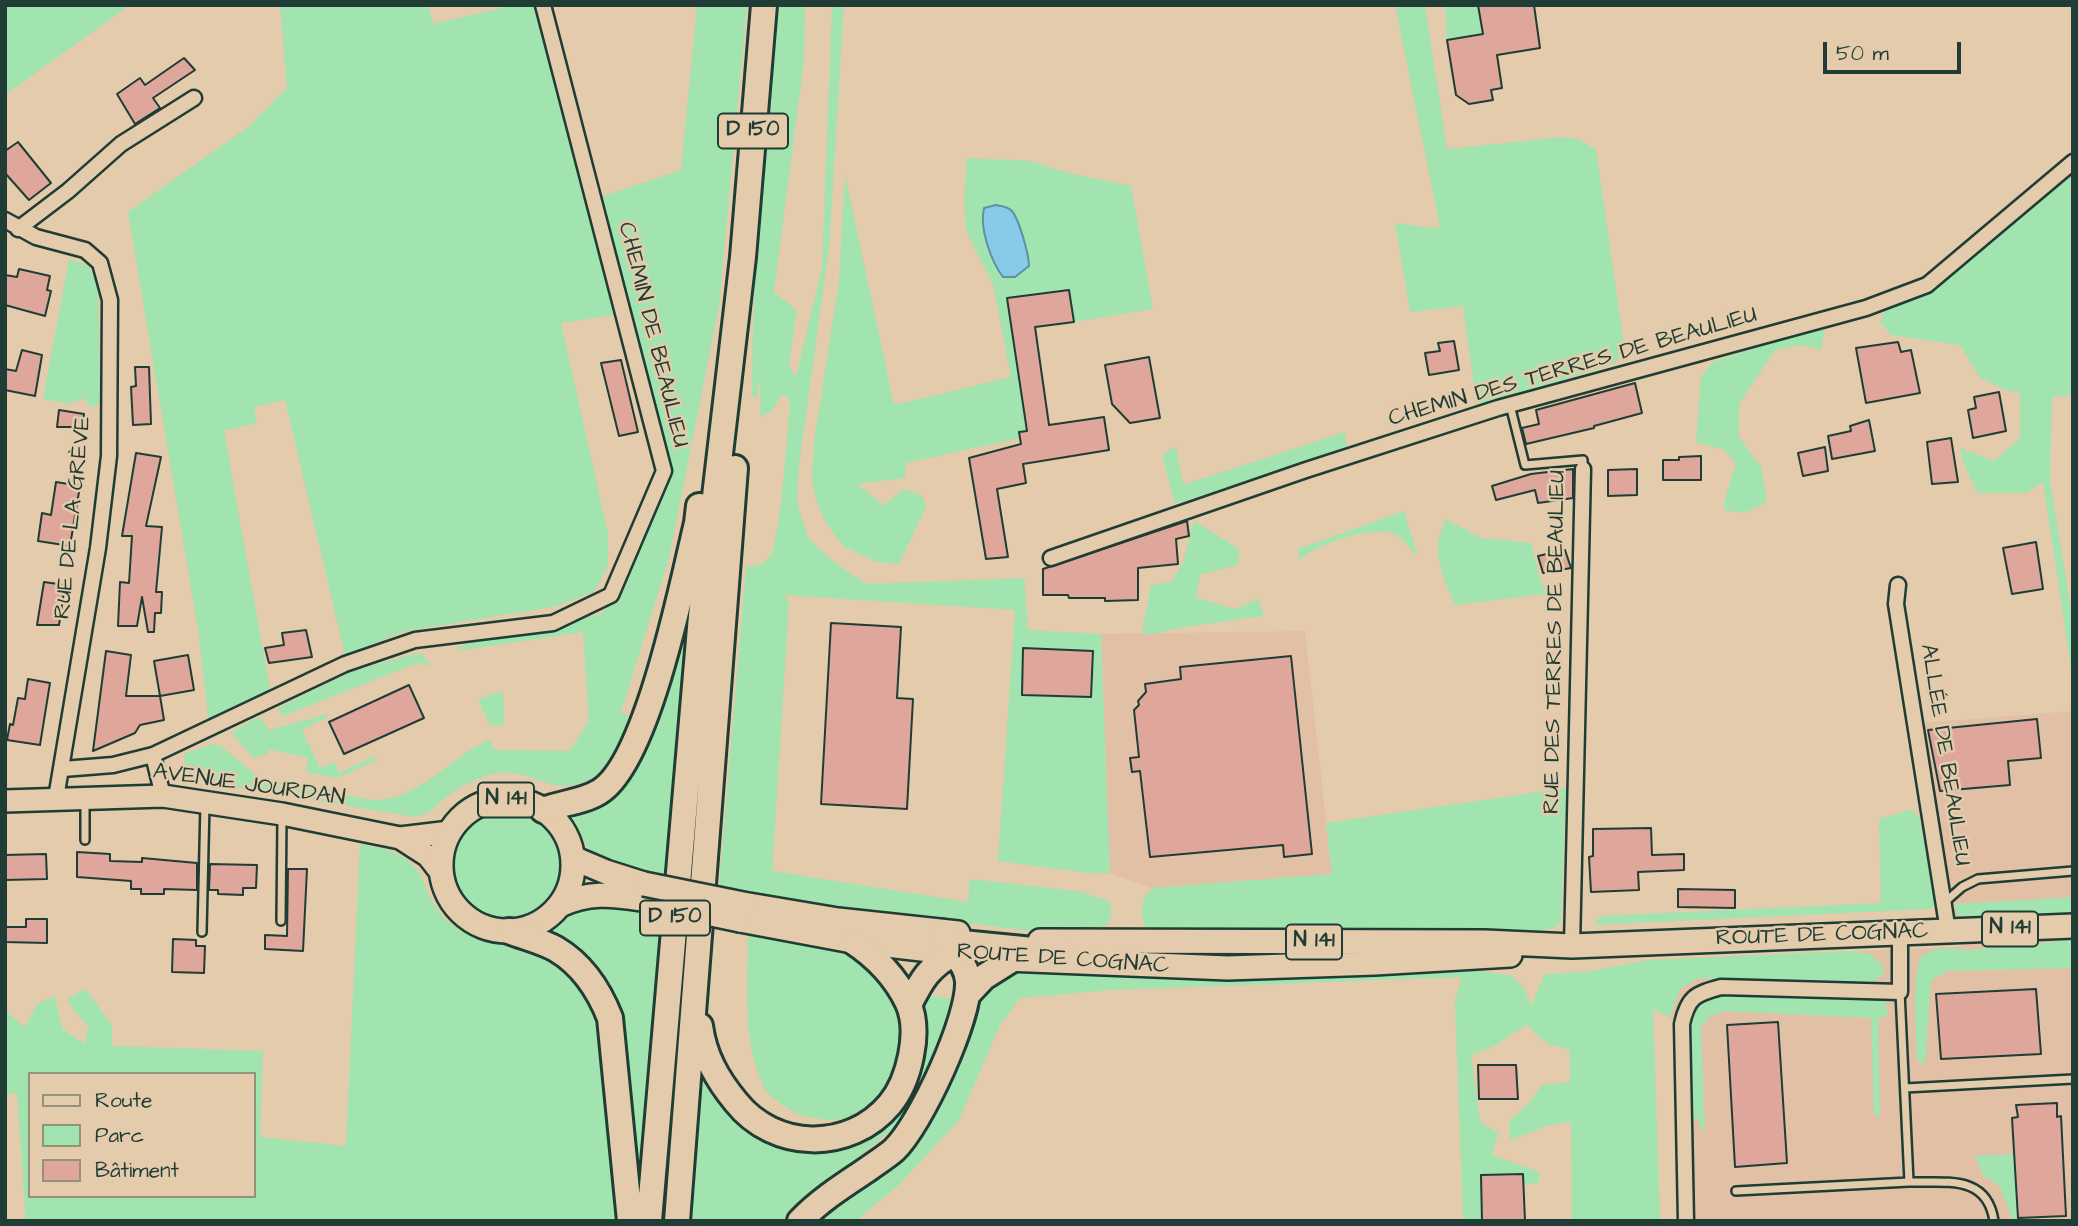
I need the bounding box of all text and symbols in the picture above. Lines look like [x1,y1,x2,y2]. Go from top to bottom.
scale bar [1826,28,1964,72]
text: 50 m [1836,39,1889,68]
road number: D 150 [718,114,788,148]
street label: CHEMIN DE BEAULIEU [611,219,693,451]
street label: CHEMIN DES TERRES DE BEAULIEU [1386,302,1760,434]
street label: RUE DE LA GRÈVE [50,415,98,621]
street label: RUE DES TERRES DE BEAULIEU [1539,470,1573,814]
street label: ALLÉE DE BEAULIEU [1913,642,1975,868]
street label: AVENUE JOURDAN [151,759,347,813]
road number: N 141 [478,782,534,818]
road number: D 150 [640,900,710,936]
road number: N 141 [1982,912,2038,946]
street label: ROUTE DE COGNAC [1715,918,1929,954]
road number: N 141 [1286,925,1342,960]
street label: ROUTE DE COGNAC [956,939,1170,981]
legend [28,1072,256,1198]
text: Route [95,1086,152,1115]
text: Parc [95,1121,144,1150]
text: Bâtiment [95,1156,179,1185]

